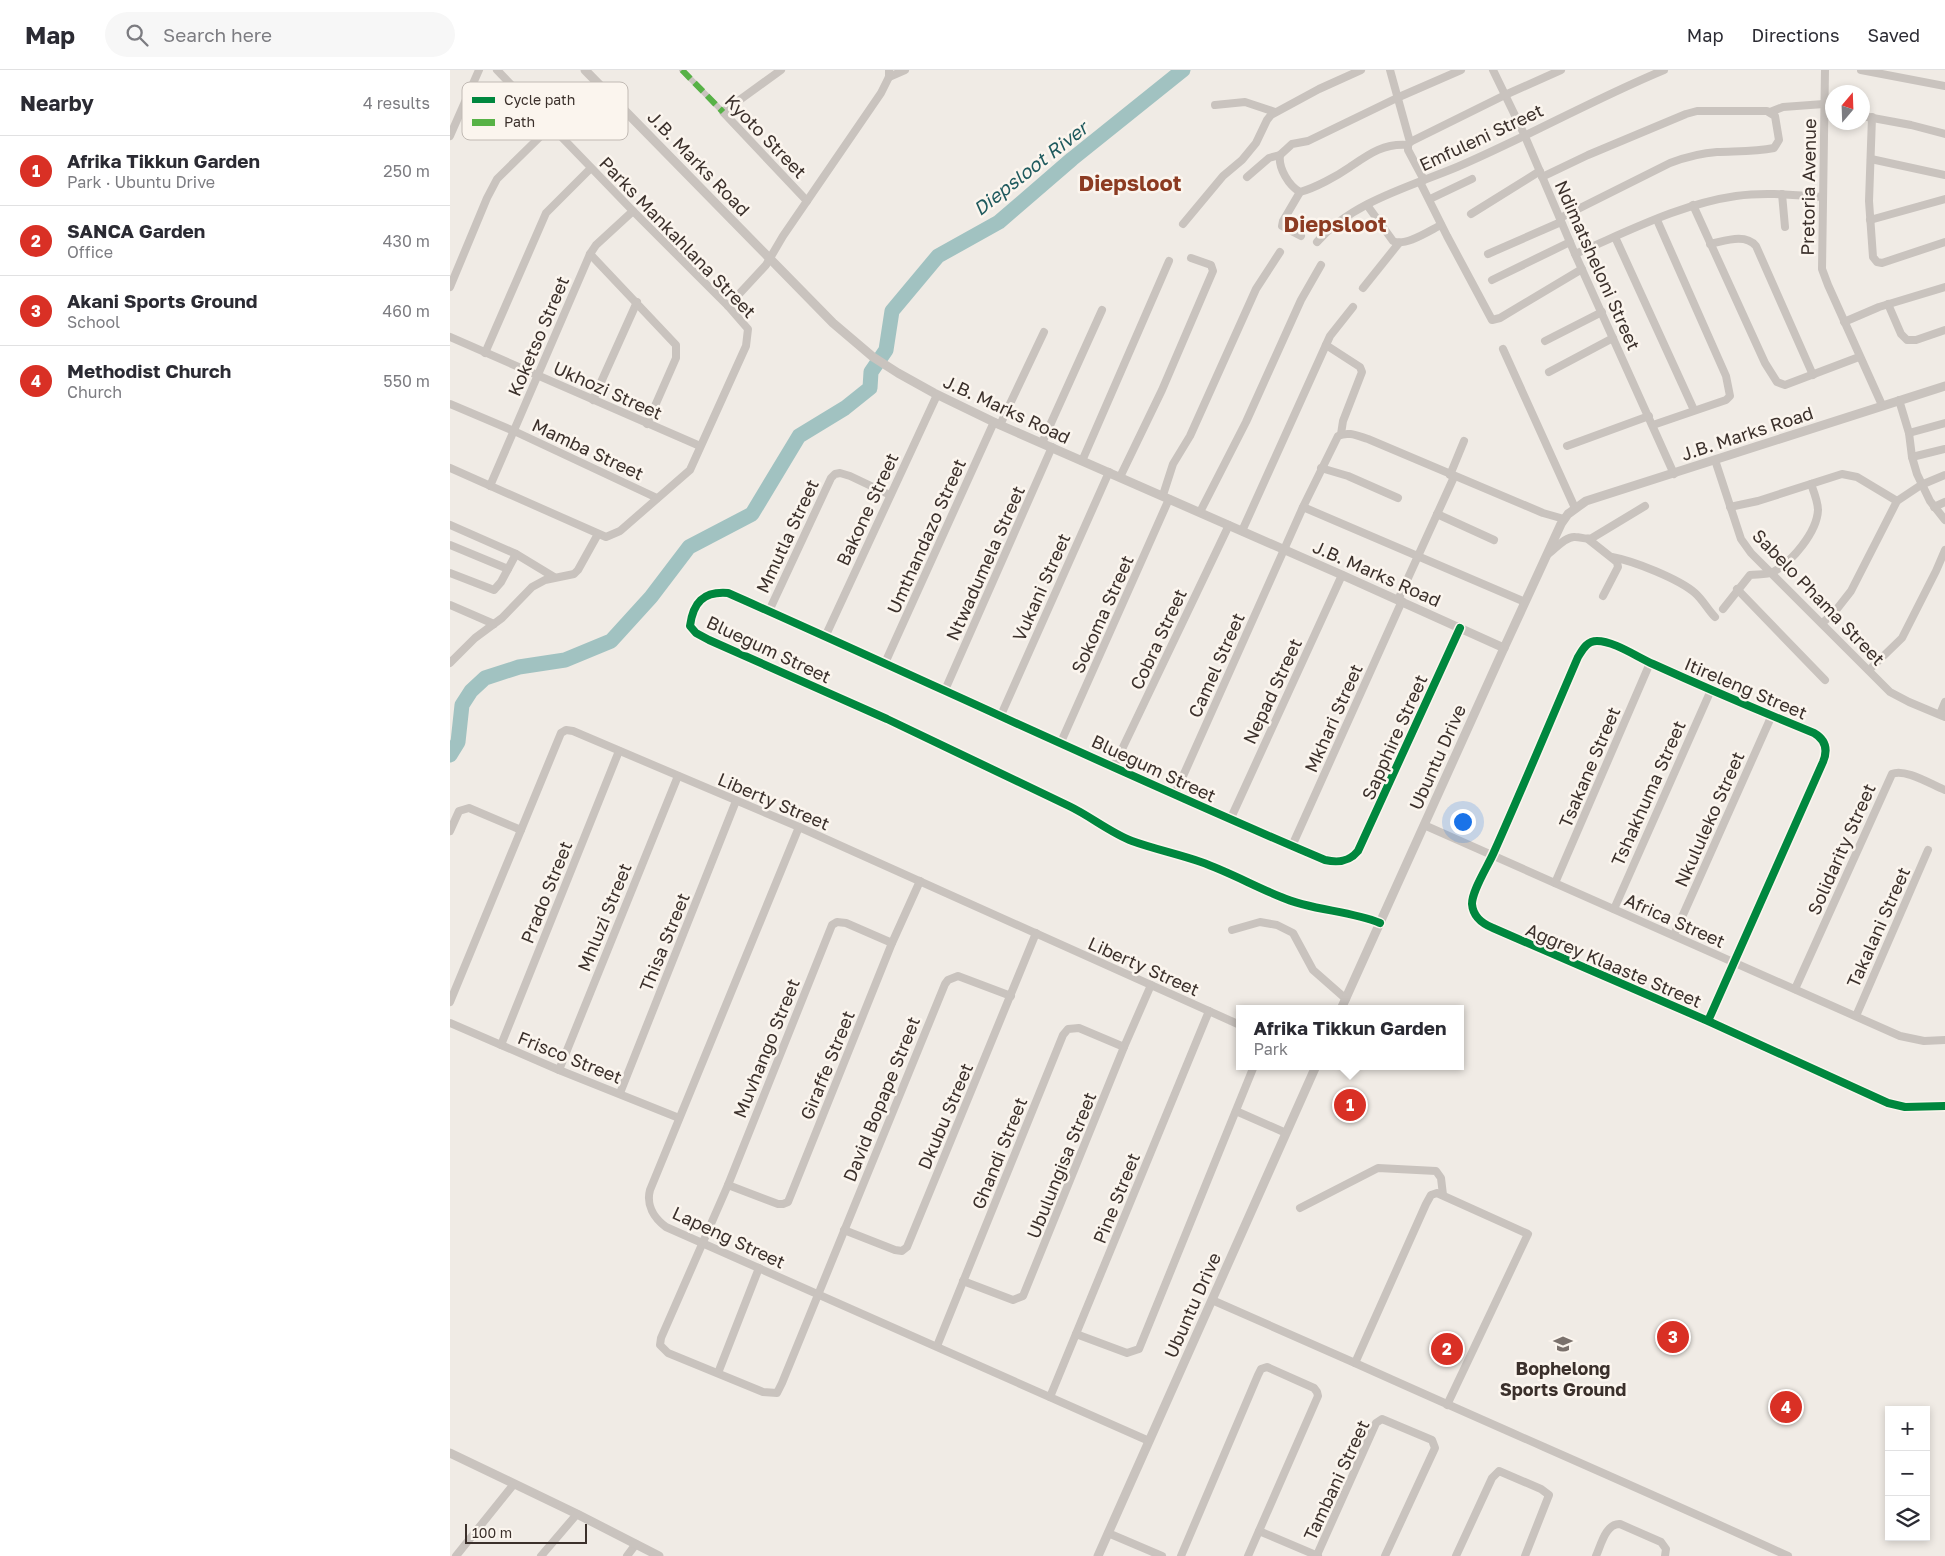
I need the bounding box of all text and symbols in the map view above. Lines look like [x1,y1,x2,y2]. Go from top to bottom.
search box [105,12,455,57]
text: Map [25,20,75,49]
icon: search [123,21,151,49]
text: Search here [163,23,272,46]
text: Map [1687,24,1723,46]
text: Directions [1751,24,1839,46]
text: Saved [1867,24,1920,46]
legend [462,82,628,140]
north arrow [1825,85,1870,130]
text: Nearby [20,90,94,116]
street label: Kyoto Street [721,90,811,182]
text: Cycle path [504,91,575,108]
text: 4 results [363,93,430,113]
street label: Emfuleni Street [1416,99,1546,175]
street label: J.B. Marks Road [643,106,755,220]
text: Path [504,113,535,130]
water label: Diepsloot River [968,115,1094,220]
street label: Pretoria Avenue [1796,118,1820,256]
text: Afrika Tikkun Garden [67,149,260,172]
street label: Parks Mankahlana Street [595,152,761,322]
text: 1 [32,161,40,181]
text: 250 m [383,161,430,181]
district label: Diepsloot [1079,169,1182,196]
text: Park · Ubuntu Drive [67,172,215,192]
street label: Ndimatsheloni Street [1551,177,1645,353]
district label: Diepsloot [1284,210,1387,237]
text: SANCA Garden [67,219,205,242]
text: 2 [31,231,41,251]
text: 430 m [383,231,430,251]
text: Office [67,242,113,262]
street label: Koketso Street [503,273,573,399]
text: Akani Sports Ground [67,289,257,312]
text: 3 [31,301,41,321]
text: 460 m [382,301,430,321]
text: School [67,312,120,332]
street label: Ukhozi Street [550,356,666,424]
text: Methodist Church [67,359,231,382]
street label: J.B. Marks Road [940,370,1074,448]
text: 4 [31,371,41,391]
text: 550 m [383,371,430,391]
text: Church [67,382,122,402]
street label: J.B. Marks Road [1678,401,1816,465]
street label: Mamba Street [529,414,647,484]
street label: Bakone Street [831,449,903,569]
street label: Umthandazo Street [882,455,970,617]
street label: Mmutla Street [751,476,823,596]
street label: Ntwadumela Street [941,482,1029,644]
street label: Sabelo Phama Street [1748,524,1890,670]
street label: Vukani Street [1007,530,1075,644]
street label: J.B. Marks Road [1310,535,1444,611]
street label: Sokoma Street [1066,552,1138,676]
street label: Cobra Street [1125,585,1191,693]
street label: Camel Street [1183,609,1249,721]
street label: Bluegum Street [703,611,835,687]
street label: Nepad Street [1238,635,1306,747]
street label: Itireleng Street [1681,652,1811,724]
street label: Mkhari Street [1299,660,1367,776]
street label: Sapphire Street [1357,671,1431,803]
street label: Ubuntu Drive [1404,701,1470,813]
street label: Tsakane Street [1554,703,1624,831]
street label: Tshakhuma Street [1606,717,1690,869]
street label: Bluegum Street [1088,730,1220,806]
street label: Nkululeko Street [1669,748,1749,890]
street label: Liberty Street [715,768,833,834]
street label: Solidarity Street [1802,780,1880,918]
your location [1450,809,1476,835]
street label: Prado Street [515,838,577,946]
street label: Mhluzi Street [572,860,636,974]
street label: Takalani Street [1842,863,1914,991]
street label: Africa Street [1621,888,1729,952]
street label: Thisa Street [634,889,694,995]
street label: Aggrey Klaaste Street [1523,918,1705,1012]
street label: Liberty Street [1085,932,1203,1000]
street label: Muvhango Street [728,975,804,1121]
popup [1236,1005,1464,1070]
street label: Giraffe Street [795,1007,859,1123]
street label: David Bopape Street [838,1013,924,1185]
text: Afrika Tikkun Garden [1254,1016,1447,1039]
street label: Frisco Street [515,1026,625,1088]
text: Park [1254,1039,1288,1059]
street label: Dkubu Street [913,1060,977,1172]
pin: 1 [1334,1086,1366,1124]
street label: Ubulungisa Street [1022,1088,1100,1242]
street label: Ghandi Street [967,1094,1031,1212]
street label: Pine Street [1088,1149,1144,1247]
street label: Lapeng Street [669,1201,789,1273]
street label: Ubuntu Drive [1159,1249,1225,1361]
pin: 3 [1657,1318,1689,1356]
pin: 2 [1431,1330,1463,1368]
school or university icon: Bophelong Sports Ground [1552,1333,1574,1355]
place label: Bophelong Sports Ground [1500,1357,1626,1400]
pin: 4 [1770,1388,1802,1426]
map controls [1885,1406,1930,1541]
button: + [1885,1406,1930,1451]
street label: Tambani Street [1298,1416,1374,1544]
button: − [1885,1451,1930,1496]
button: layers [1885,1496,1930,1541]
scale bar [465,1521,588,1544]
text: 100 m [472,1524,512,1541]

